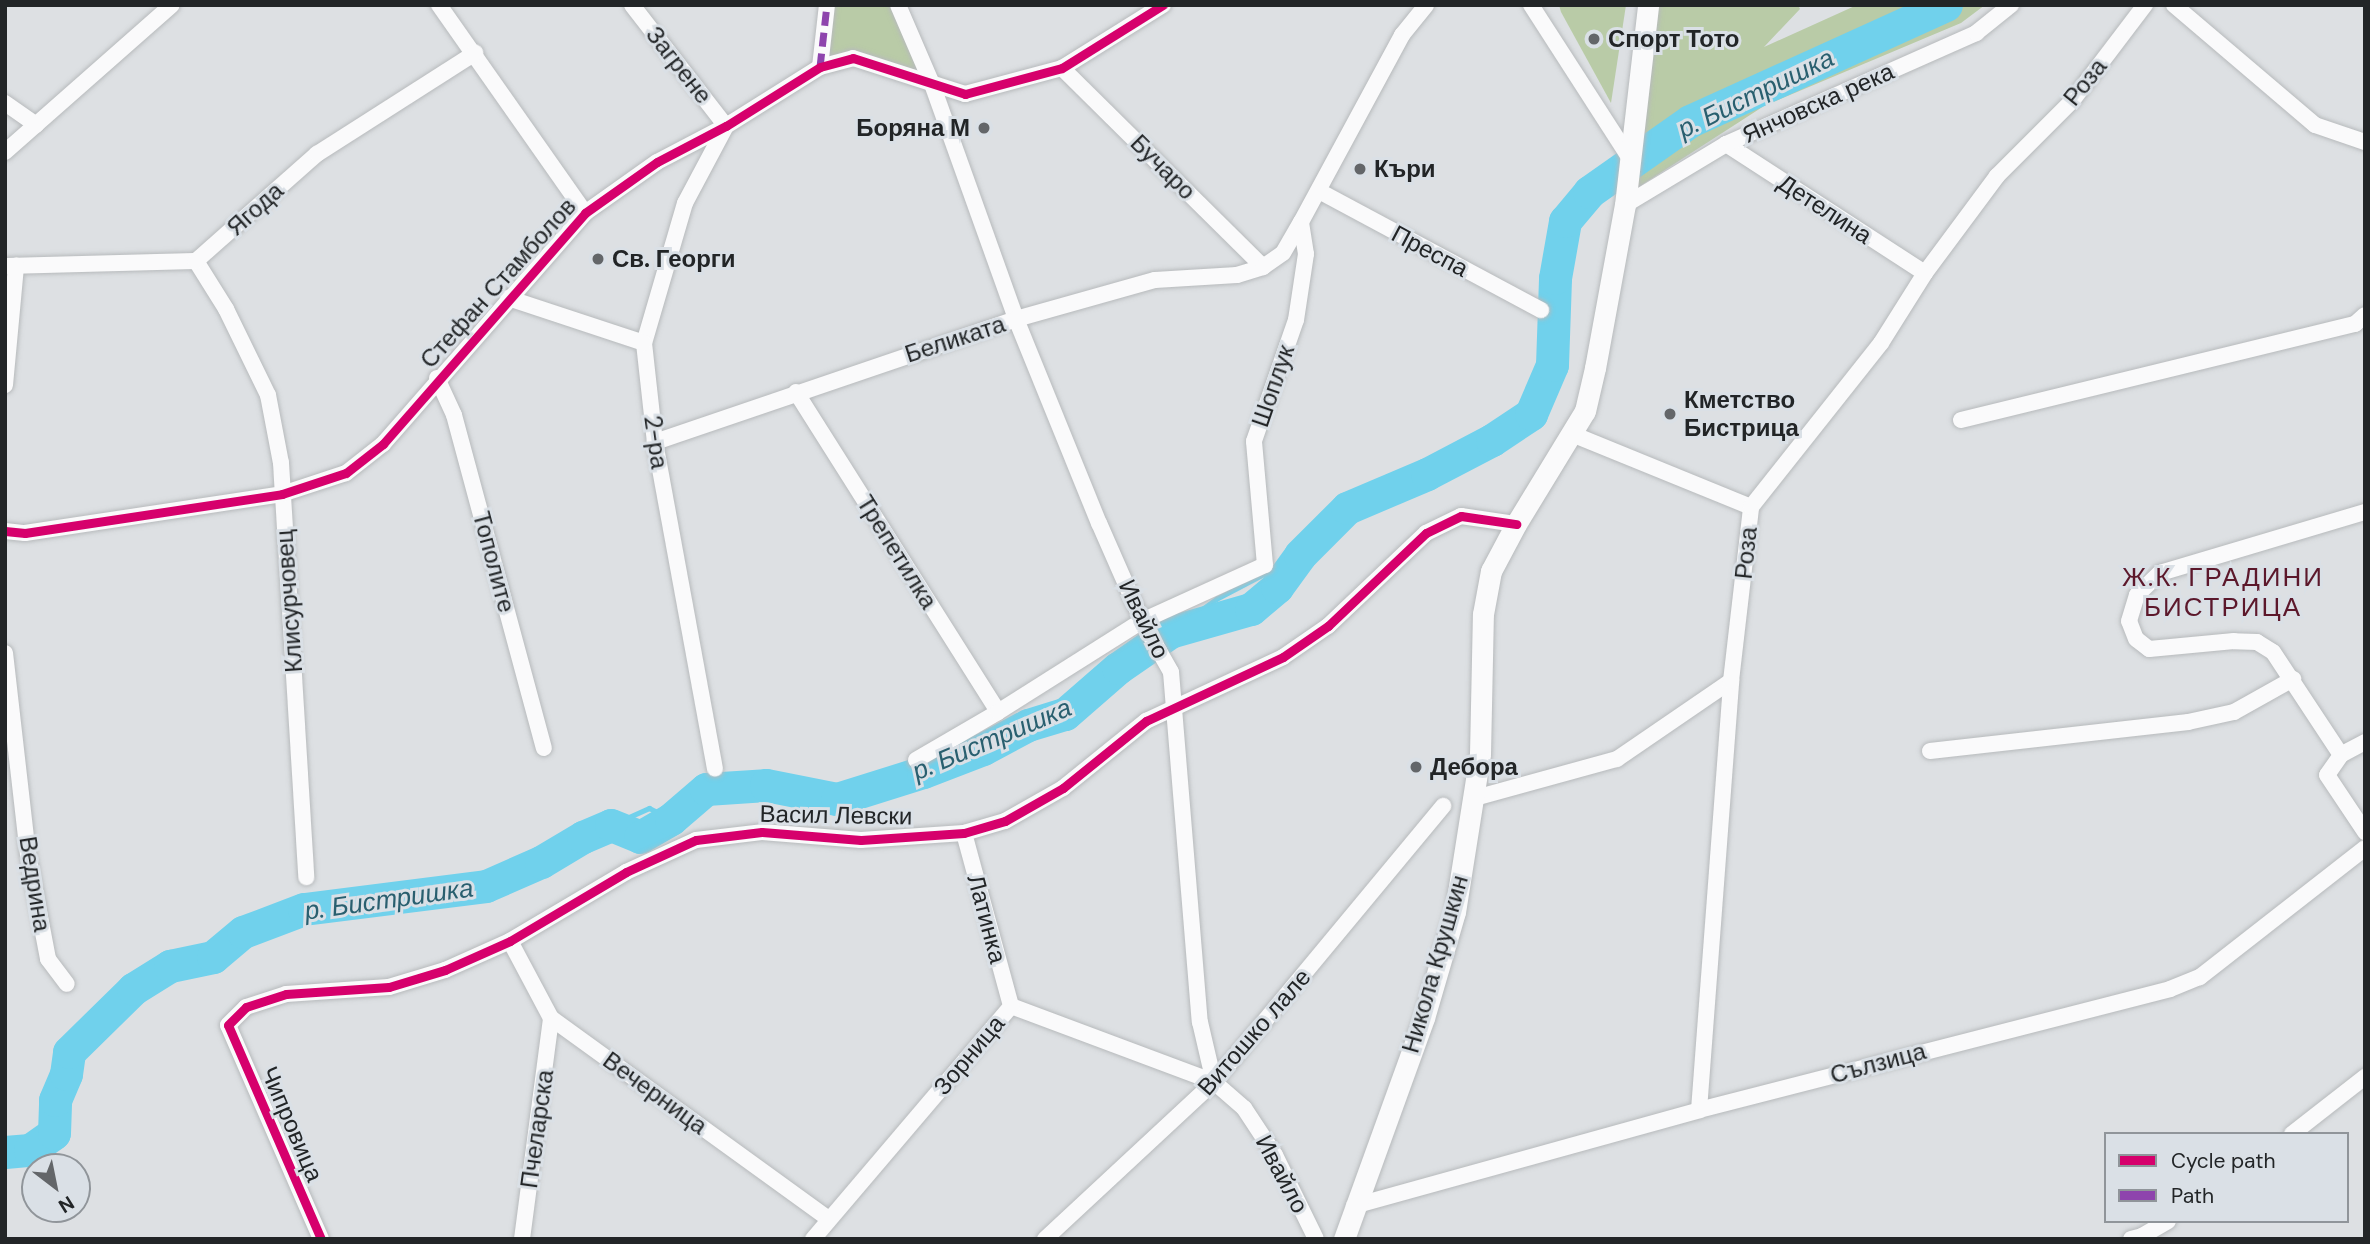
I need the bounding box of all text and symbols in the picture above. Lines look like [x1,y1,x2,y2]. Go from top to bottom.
street label: Загрене [640,21,718,109]
place label: Спорт Тото [1608,25,1740,53]
marker: Спорт Тото [1586,31,1602,47]
water label: р. Бистришка [1673,43,1839,145]
street label: Роза [2057,53,2113,111]
street label: Янчовска река [1738,57,1898,149]
place label: Боряна М [856,114,970,142]
marker: Боряна М [976,120,992,136]
street label: Бучаро [1125,129,1201,205]
place label: Къри [1374,155,1436,183]
marker: Къри [1352,161,1368,177]
street label: Детелина [1773,168,1877,250]
street label: Ягода [221,176,289,242]
street label: Стефан Стамболов [414,192,582,374]
street label: Преспа [1387,219,1473,283]
place label: Св. Георги [612,245,736,273]
marker: Св. Георги [590,251,606,267]
street label: Беликата [901,309,1009,369]
street label: Шоплук [1246,341,1300,431]
place label: Кметство Бистрица [1684,386,1799,442]
marker: Кметство Бистрица [1662,406,1678,422]
street label: 2-ра [638,414,674,470]
street label: Трепетилка [851,490,943,614]
street label: Тополите [467,508,521,616]
street label: Роза [1729,525,1763,581]
street label: Клисурчовец [270,528,308,674]
district label: Ж.К. ГРАДИНИ БИСТРИЦА [2123,562,2323,624]
street label: Ивайло [1113,575,1175,663]
water label: р. Бистришка [908,692,1076,788]
place label: Дебора [1430,753,1518,781]
marker: Дебора [1408,759,1424,775]
street label: Васил Левски [759,799,913,831]
street label: Ведрина [13,834,57,934]
street label: Латинка [961,872,1013,966]
street label: Никола Крушкин [1396,872,1474,1056]
water label: р. Бистришка [303,873,475,927]
street label: Витошко лале [1191,963,1317,1101]
street label: Зорница [927,1009,1011,1101]
street label: Сълзица [1827,1036,1929,1090]
street label: Вечерница [597,1046,713,1140]
street label: Чипровица [255,1062,329,1186]
street label: Пчеларска [514,1068,560,1190]
street label: Ивайло [1250,1130,1314,1218]
legend [2104,1132,2349,1223]
text: Cycle path [2171,1147,2276,1175]
north arrow [21,1153,91,1223]
text: Path [2171,1182,2214,1210]
text: N [54,1190,79,1219]

